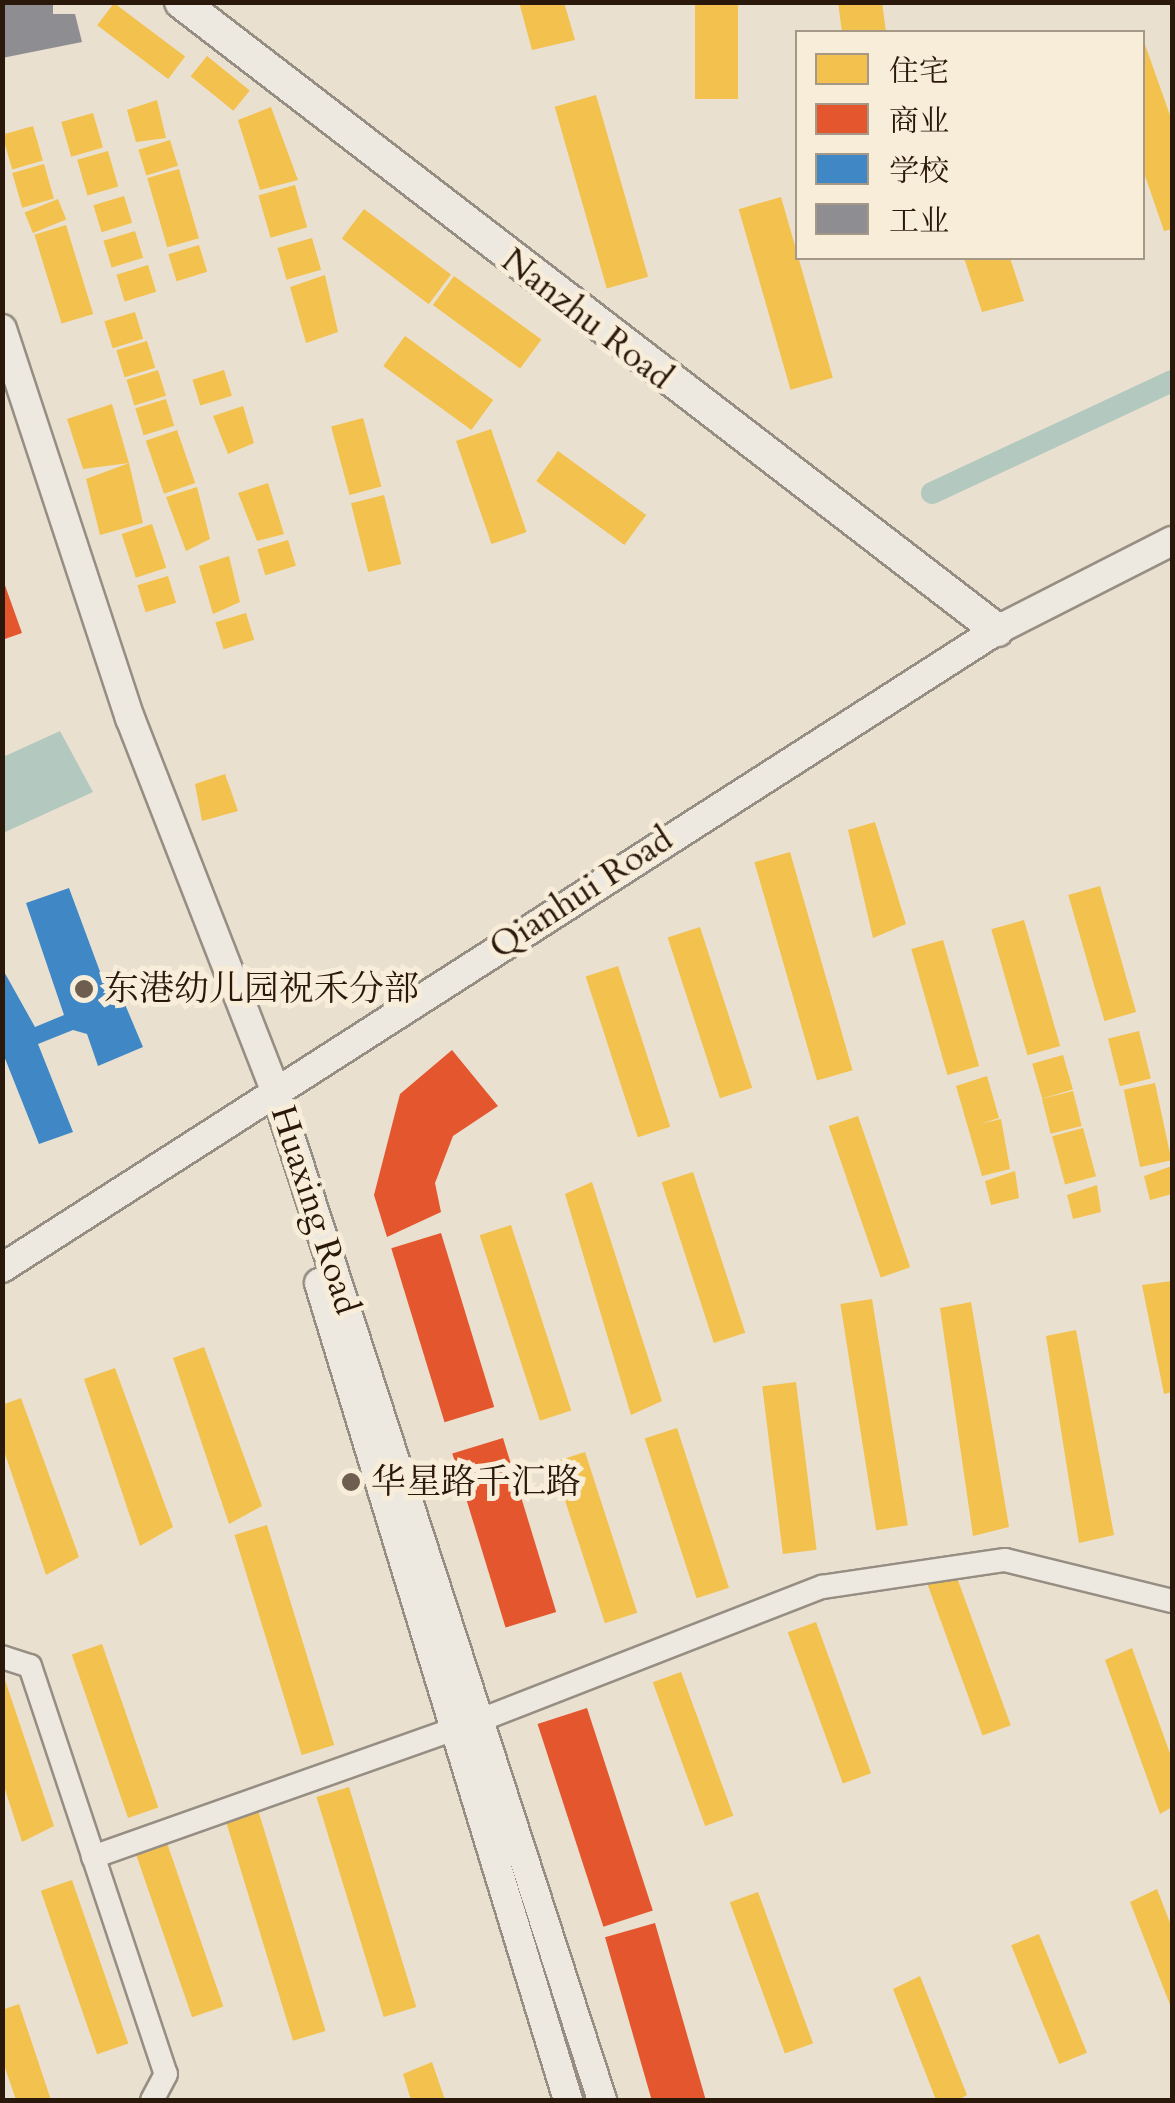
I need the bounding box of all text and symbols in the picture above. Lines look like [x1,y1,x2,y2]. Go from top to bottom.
legend [795,30,1145,260]
text: 住宅 [889,51,949,92]
text: 商业 [889,101,949,142]
text: 学校 [889,151,949,192]
text: 工业 [889,201,949,242]
street label: Nanzhu Road [493,239,681,399]
street label: Qianhui Road [482,818,680,968]
place label: 东港幼儿园祝禾分部 [104,968,419,1010]
marker: 东港幼儿园祝禾分部 [73,978,95,1000]
street label: Huaxing Road [262,1100,368,1320]
place label: 华星路千汇路 [371,1461,581,1503]
marker: 华星路千汇路 [340,1471,362,1493]

